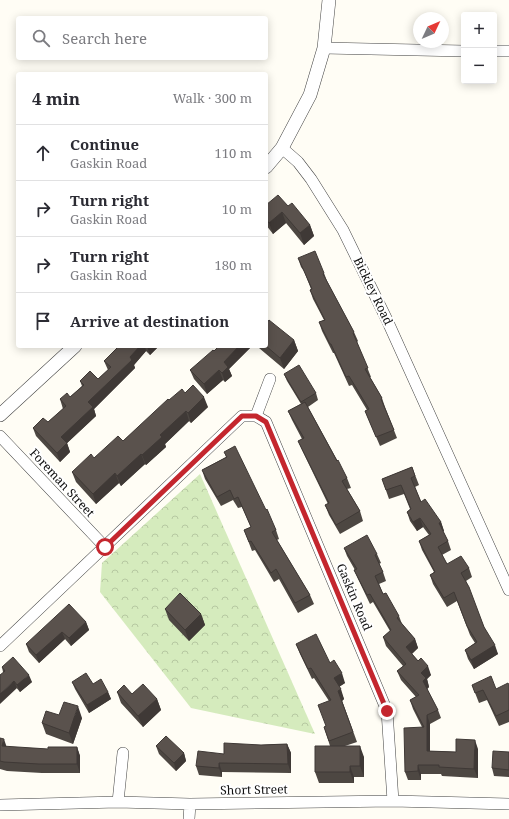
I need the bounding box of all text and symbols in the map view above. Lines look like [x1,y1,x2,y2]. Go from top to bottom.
north arrow [413,12,449,48]
map controls [461,12,497,84]
button: + [461,12,497,48]
search box [16,16,268,60]
icon: search [30,27,52,49]
text: Search here [62,28,147,48]
button: − [461,48,497,84]
text: 4 min [32,87,80,110]
text: Walk · 300 m [173,89,252,107]
text: Continue [70,134,139,154]
icon: ahead [32,142,54,164]
text: 110 m [215,144,252,162]
text: Gaskin Road [70,154,147,172]
text: Turn right [70,190,149,210]
icon: right [32,198,54,220]
text: 10 m [222,200,252,218]
text: Gaskin Road [70,210,147,228]
text: Turn right [70,246,149,266]
icon: right [32,254,54,276]
street label: Bickley Road [350,254,397,328]
text: 180 m [215,256,252,274]
text: Gaskin Road [70,266,147,284]
icon: arrive [32,310,54,332]
text: Arrive at destination [70,311,229,331]
street label: Foreman Street [26,445,99,521]
route start [96,538,114,556]
street label: Gaskin Road [333,561,376,634]
route end [378,702,396,720]
street label: Short Street [220,780,288,799]

